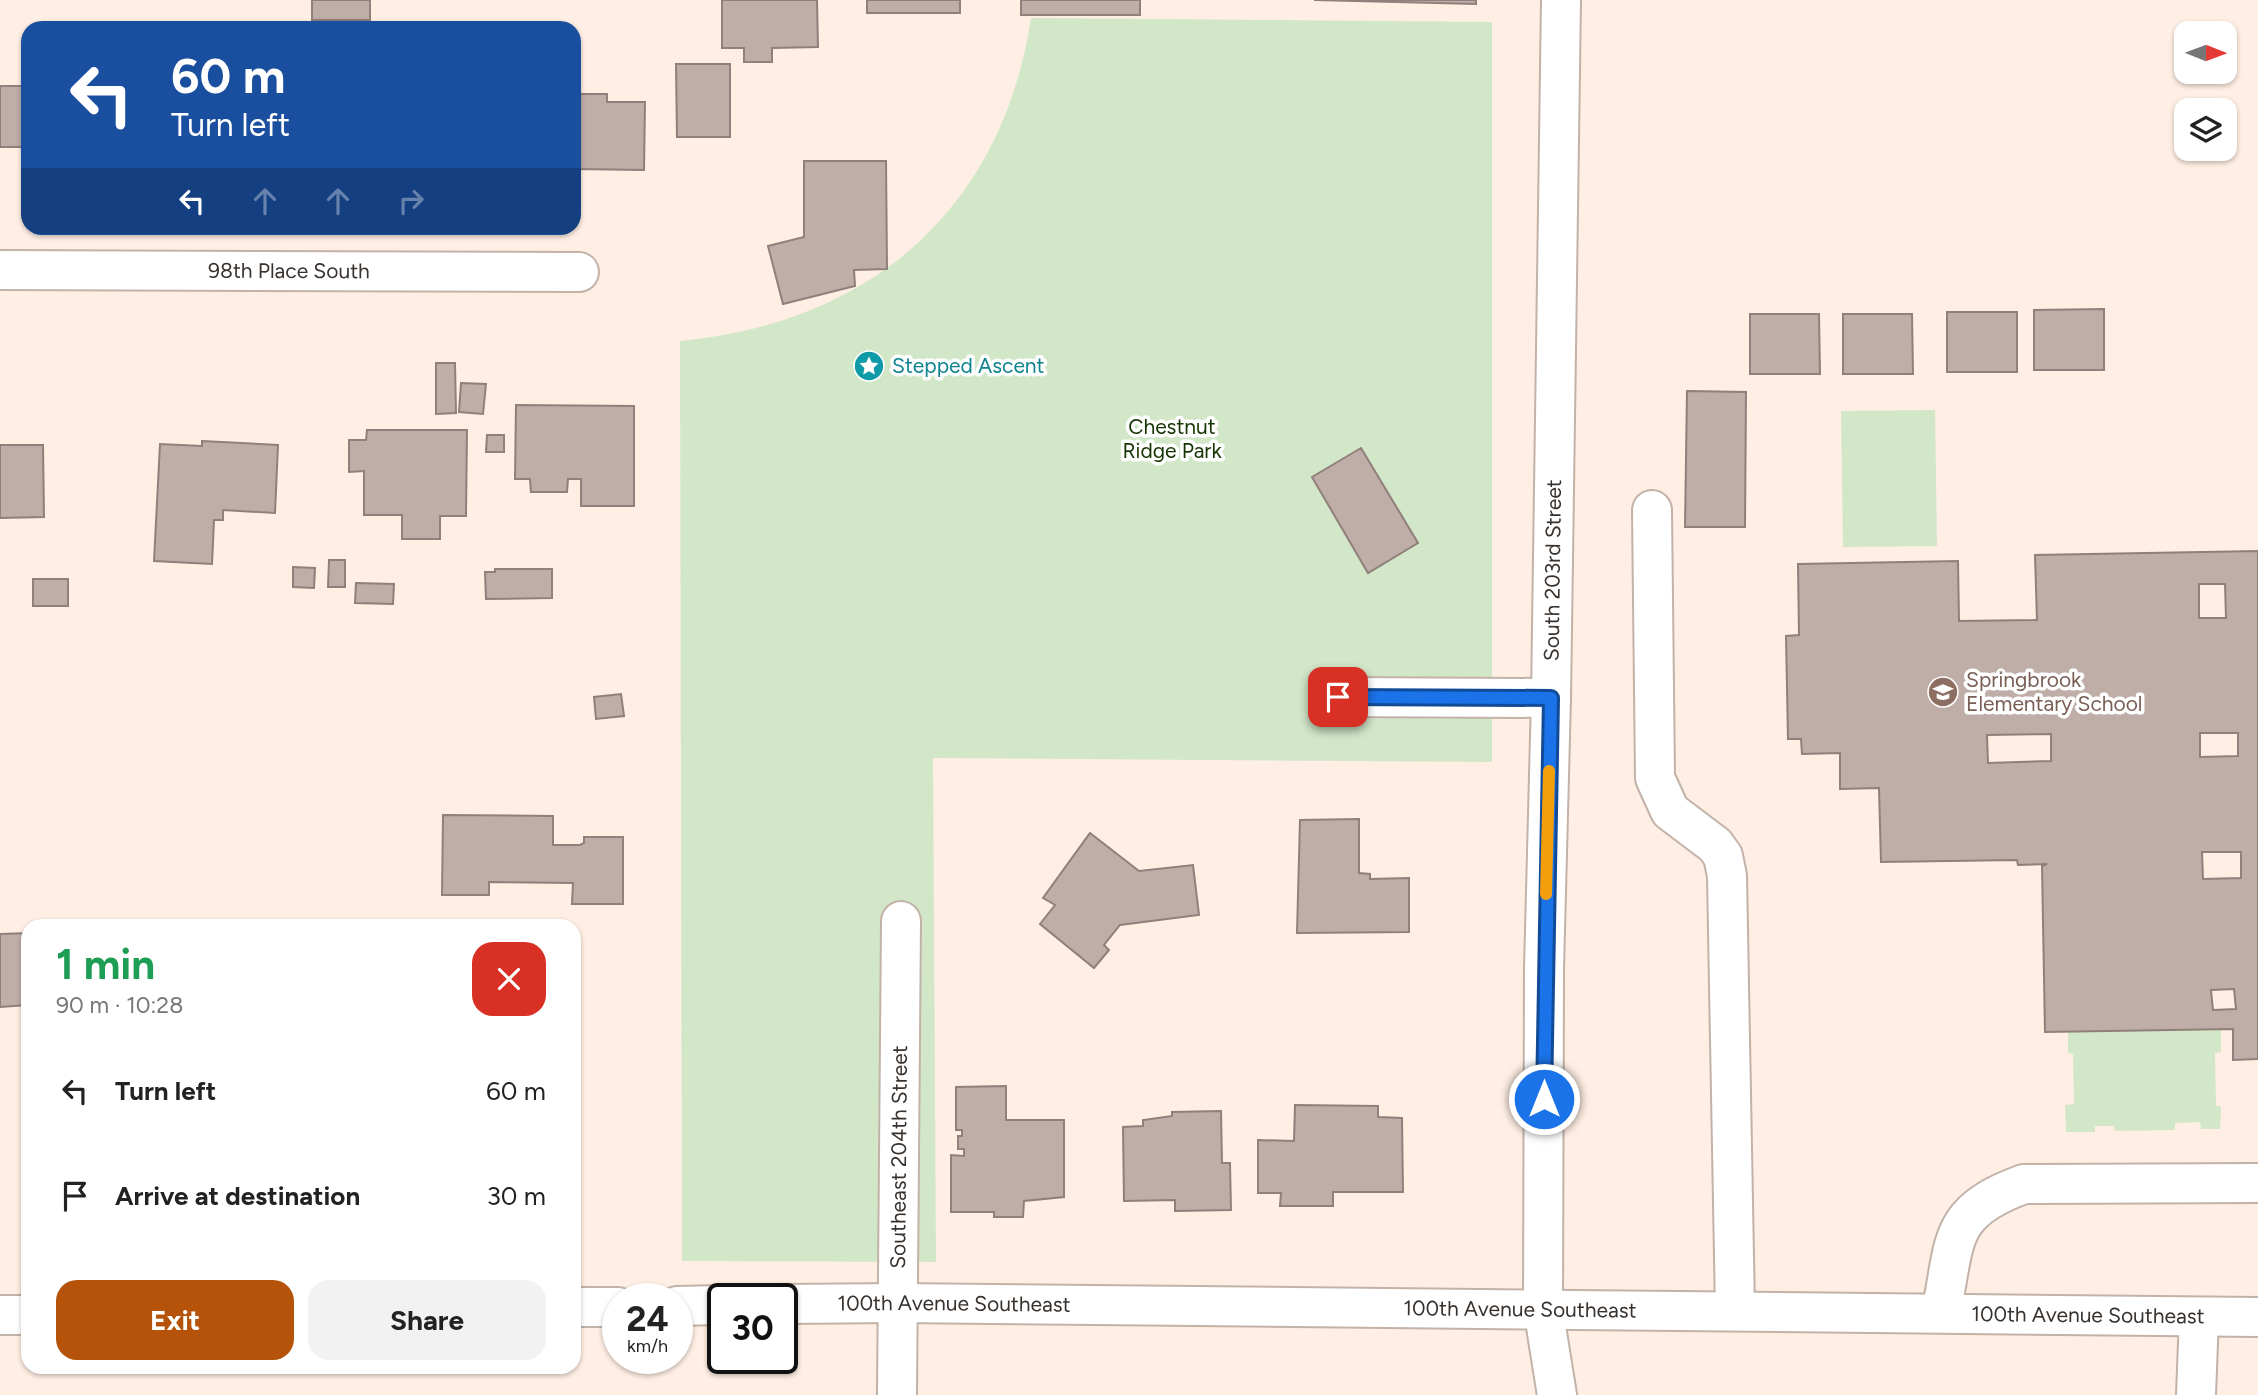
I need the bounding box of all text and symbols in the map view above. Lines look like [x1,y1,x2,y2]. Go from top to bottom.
north arrow [2174,21,2236,84]
map controls [2174,21,2237,161]
text: 60 m [171,46,286,105]
icon: left [56,49,147,140]
button: layers [2174,98,2237,161]
text: Turn left [171,106,290,144]
icon: left [173,182,211,220]
icon: ahead [246,182,284,220]
icon: ahead [319,182,357,220]
icon: right [392,182,430,220]
street label: 98th Place South [208,258,370,283]
place icon: Stepped Ascent [852,349,886,383]
place label: Stepped Ascent [892,353,1045,378]
park label: Chestnut Ridge Park [1122,414,1222,463]
street label: South 203rd Street [1539,479,1566,661]
pin [1308,667,1368,727]
place label: Springbrook Elementary School [1966,667,2142,716]
school or university icon: Springbrook Elementary School [1926,675,1960,709]
icon: arrive [1319,678,1357,716]
text: 1 min [56,939,155,990]
button: close [472,942,546,1016]
text: 90 m · 10:28 [56,991,183,1019]
street label: Southeast 204th Street [885,1045,912,1269]
position arrow [1507,1062,1581,1136]
icon: left [56,1072,94,1110]
text: Turn left [115,1075,216,1107]
text: 60 m [486,1075,546,1107]
icon: arrive [56,1177,94,1215]
text: Arrive at destination [115,1180,360,1212]
text: 30 m [487,1180,546,1212]
button: Exit [56,1280,294,1360]
button: Share [308,1280,546,1360]
speed limit sign: 30 [707,1283,798,1374]
street label: 100th Avenue Southeast [837,1290,1071,1317]
street label: 100th Avenue Southeast [1403,1295,1637,1323]
text: 24 [626,1298,669,1340]
street label: 100th Avenue Southeast [1971,1301,2205,1328]
text: km/h [627,1335,668,1357]

